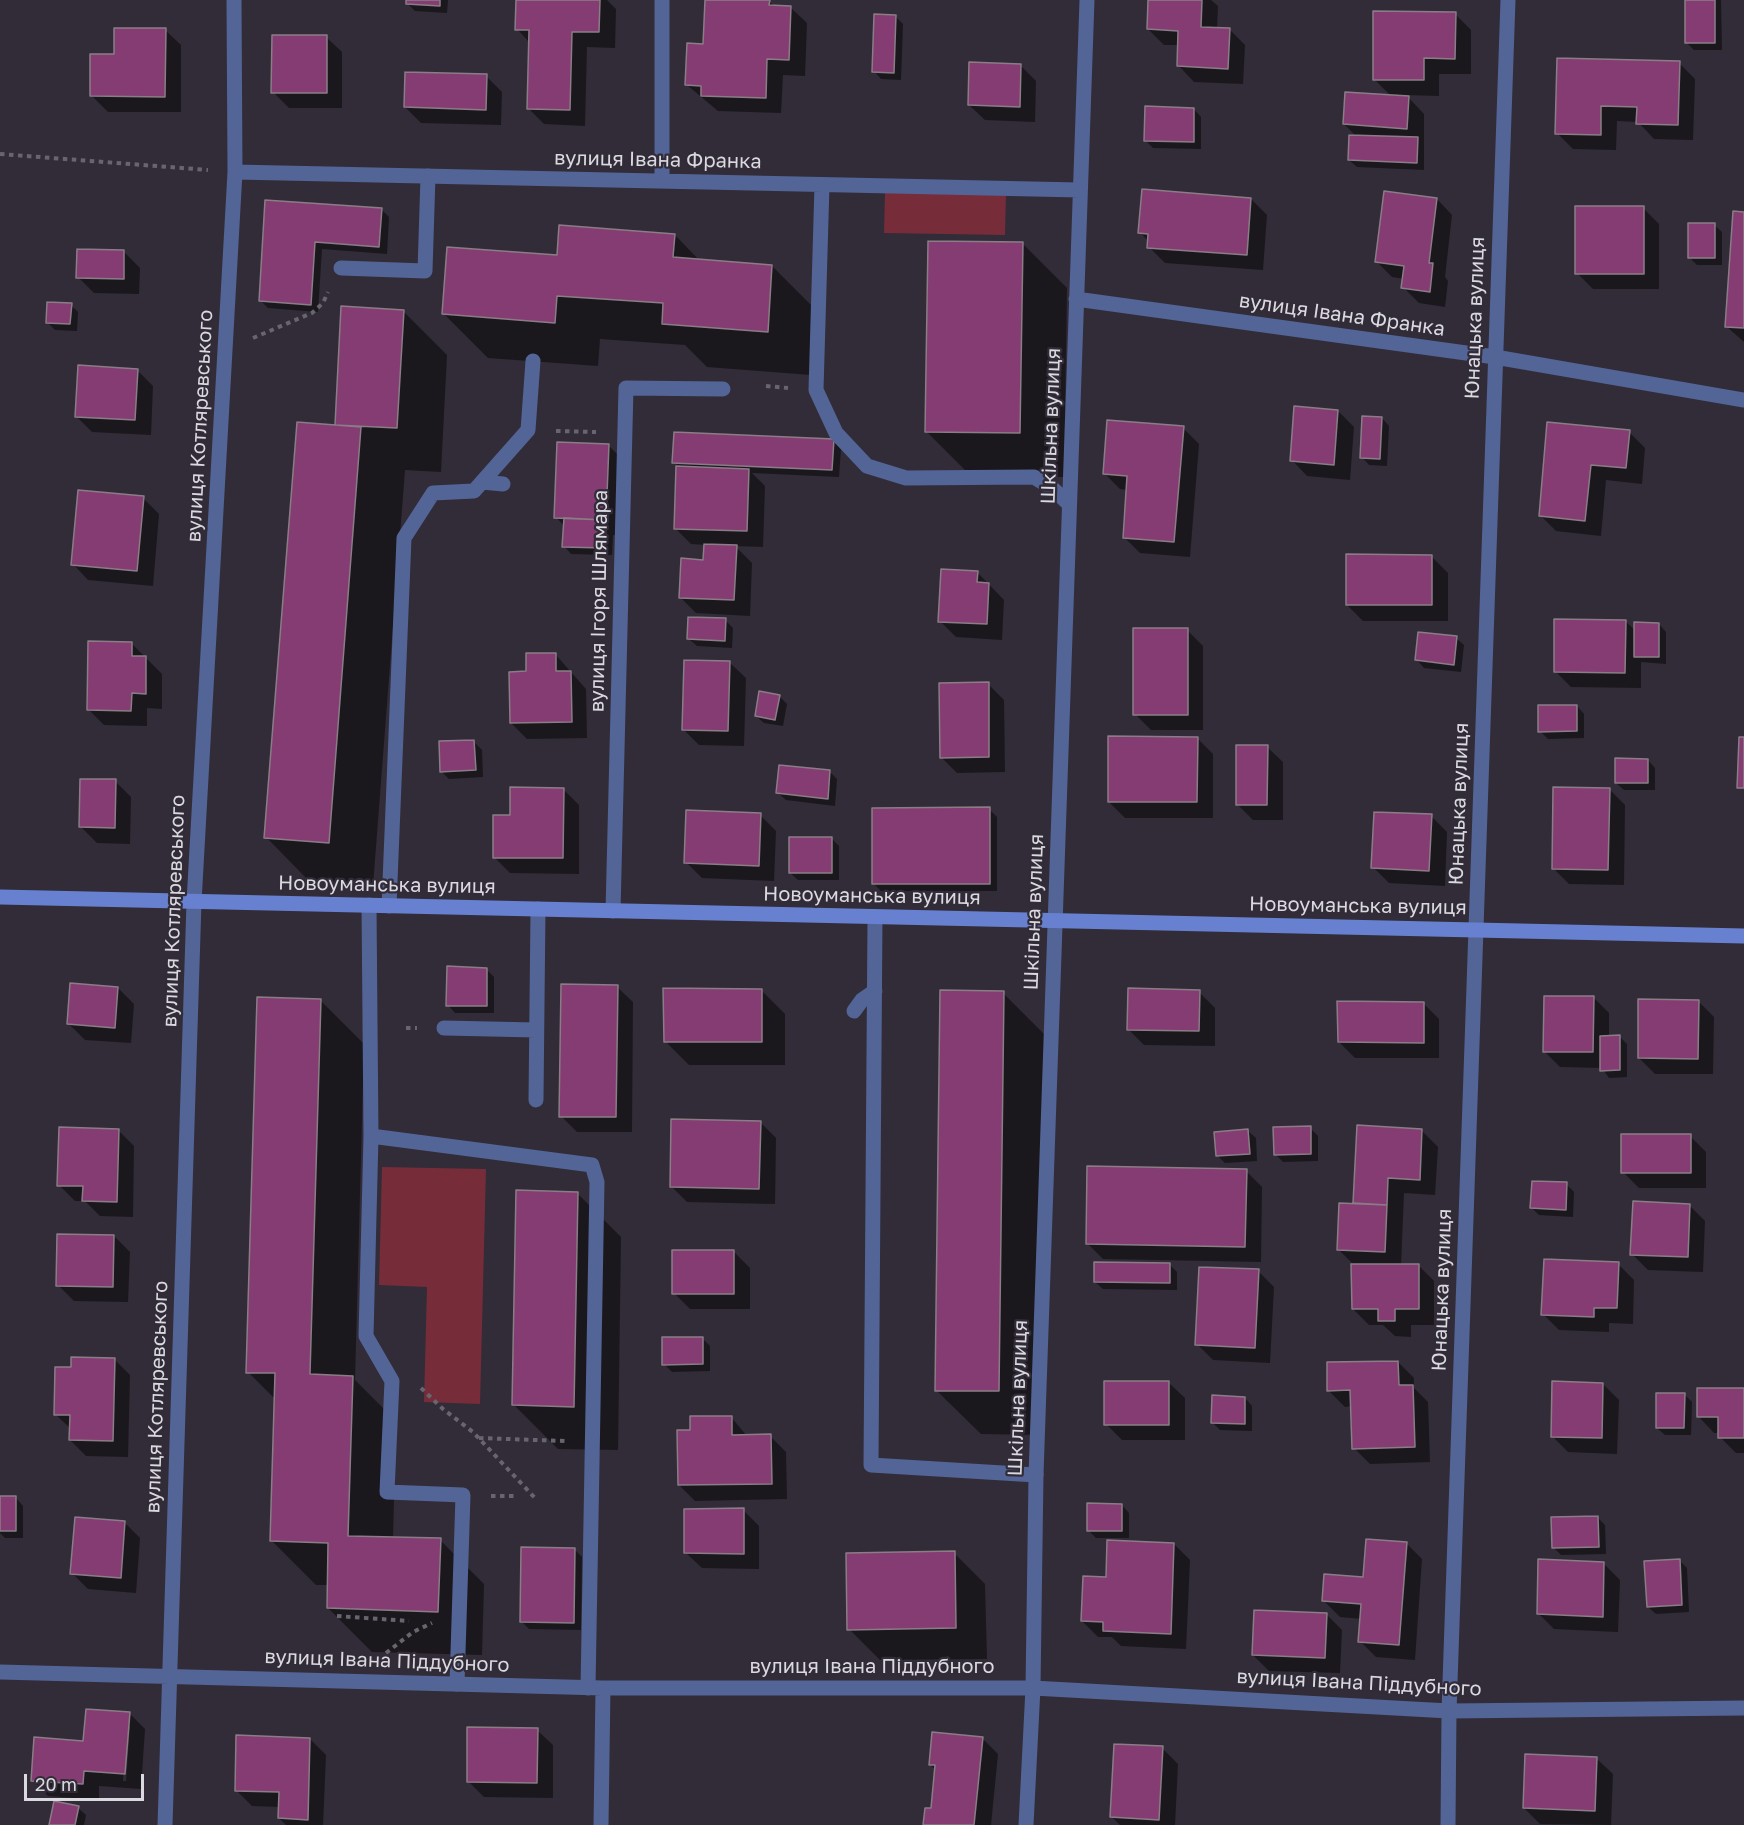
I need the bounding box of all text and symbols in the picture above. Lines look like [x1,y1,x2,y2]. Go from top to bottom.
street label: вулиця Івана Франка [554,146,762,174]
street label: Юнацька вулиця [1460,236,1490,400]
street label: вулиця Івана Франка [1238,289,1446,341]
street label: вулиця Котляревського [182,309,218,543]
street label: Шкільна вулиця [1036,347,1066,505]
street label: вулиця Ігоря Шлямара [585,490,613,712]
street label: Юнацька вулиця [1444,722,1474,886]
street label: вулиця Котляревського [158,794,190,1028]
street label: Шкільна вулиця [1019,833,1049,991]
street label: Новоуманська вулиця [278,871,496,899]
street label: Новоуманська вулиця [763,882,981,910]
street label: Новоуманська вулиця [1249,892,1467,920]
street label: Юнацька вулиця [1427,1208,1457,1372]
street label: вулиця Котляревського [141,1280,173,1514]
street label: Шкільна вулиця [1003,1319,1033,1477]
street label: вулиця Івана Піддубного [264,1645,510,1677]
street label: вулиця Івана Піддубного [749,1655,995,1679]
street label: вулиця Івана Піддубного [1236,1665,1482,1701]
scale bar [27,1762,147,1800]
text: 20 m [35,1773,77,1795]

